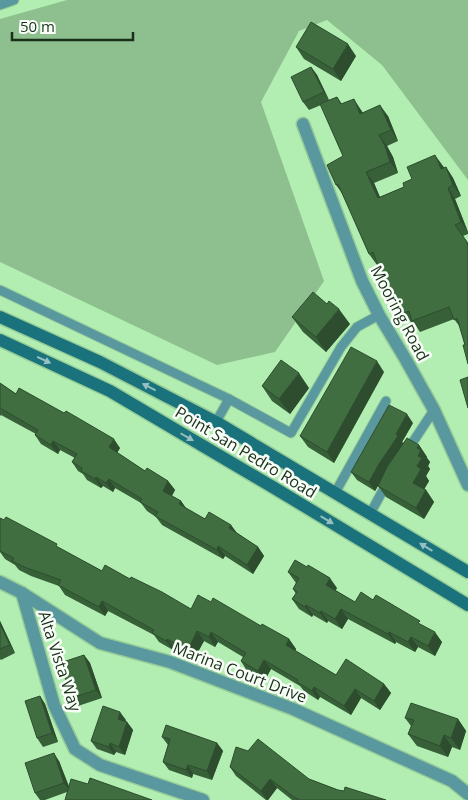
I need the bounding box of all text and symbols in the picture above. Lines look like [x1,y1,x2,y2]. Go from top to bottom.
scale bar [12,10,134,42]
text: 50 m [20,16,55,36]
street label: Mooring Road [366,261,434,365]
one-way arrow [37,357,51,365]
one-way arrow [142,383,156,391]
street label: Point San Pedro Road [171,401,321,503]
one-way arrow [181,432,194,441]
one-way arrow [321,515,334,524]
one-way arrow [420,542,433,551]
street label: Alta Vista Way [33,608,87,715]
street label: Marina Court Drive [170,636,310,708]

